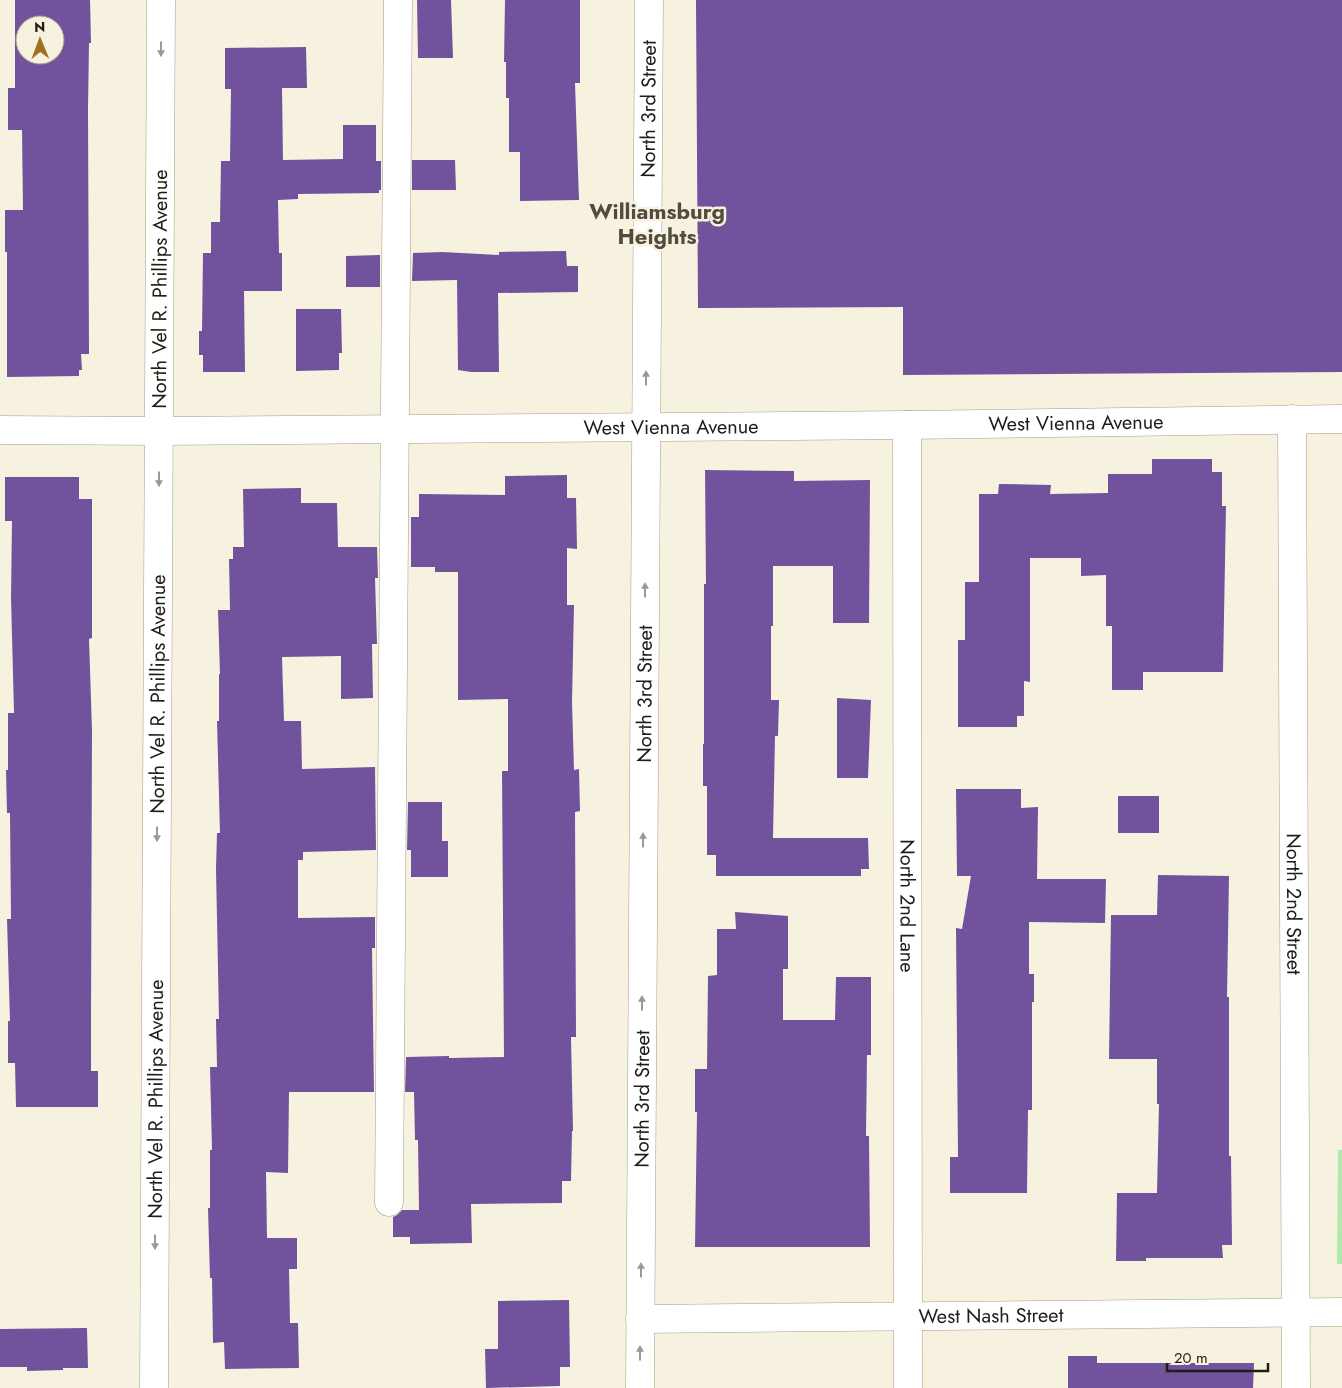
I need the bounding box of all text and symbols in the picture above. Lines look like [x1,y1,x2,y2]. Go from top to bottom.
north arrow [15,15,65,65]
text: N [34,17,46,37]
street label: North 3rd Street [634,40,664,178]
one-way arrow [157,41,165,57]
street label: North Vel R. Phillips Avenue [145,169,175,409]
district label: Williamsburg Heights [589,195,725,252]
one-way arrow [642,370,650,386]
street label: West Vienna Avenue [988,407,1164,439]
street label: West Vienna Avenue [583,412,759,443]
one-way arrow [155,472,163,488]
street label: North Vel R. Phillips Avenue [143,574,173,814]
one-way arrow [641,582,649,598]
street label: North 3rd Street [630,625,660,763]
one-way arrow [153,827,161,843]
one-way arrow [639,832,647,848]
street label: North 2nd Street [1279,833,1308,975]
street label: North 2nd Lane [892,839,922,973]
street label: North Vel R. Phillips Avenue [141,979,171,1219]
one-way arrow [638,994,646,1010]
street label: North 3rd Street [627,1030,657,1168]
one-way arrow [151,1234,159,1250]
one-way arrow [637,1262,645,1278]
street label: West Nash Street [918,1301,1064,1331]
scale bar [1167,1340,1268,1372]
one-way arrow [636,1345,644,1361]
text: 20 m [1174,1347,1208,1369]

